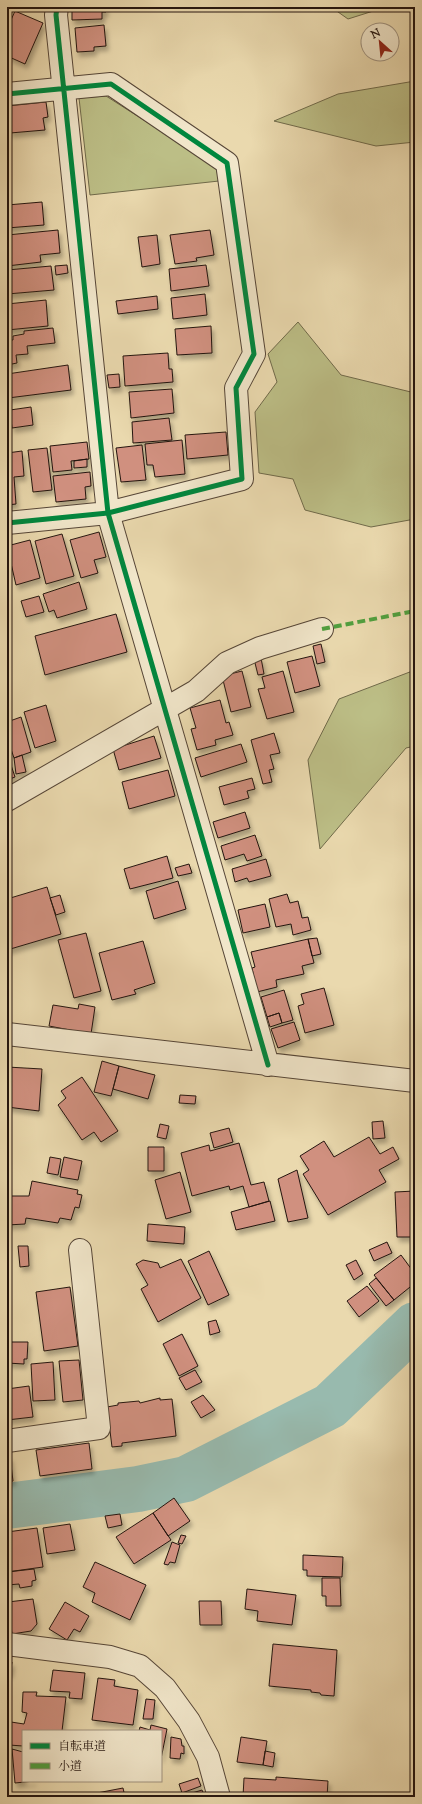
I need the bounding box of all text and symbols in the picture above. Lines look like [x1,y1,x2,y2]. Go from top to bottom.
north arrow [360,22,400,62]
text: N [367,25,384,44]
legend [22,1730,162,1782]
text: 自転車道 [58,1738,106,1756]
text: 小道 [58,1758,82,1776]

